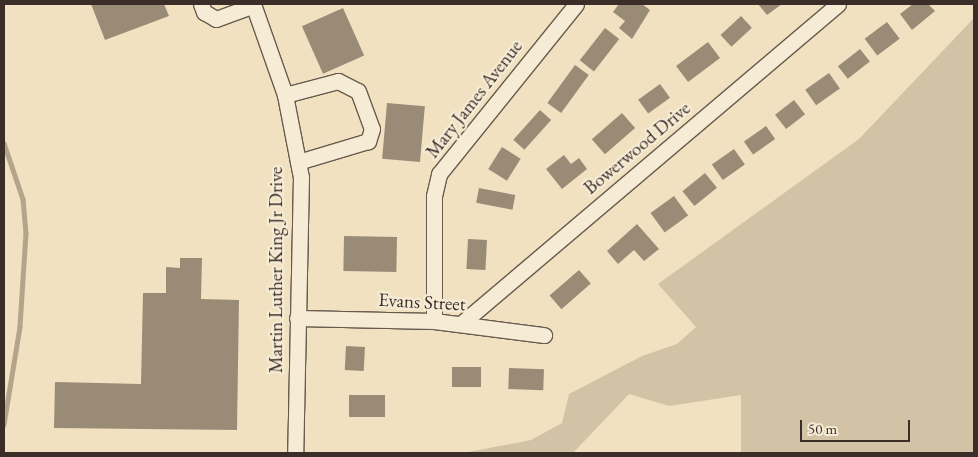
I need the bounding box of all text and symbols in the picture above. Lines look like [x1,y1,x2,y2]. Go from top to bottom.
street label: Mary James Avenue [421,35,527,163]
street label: Bowerwood Drive [579,97,695,199]
street label: Martin Luther King Jr Drive [265,167,287,373]
street label: Evans Street [378,288,466,316]
scale bar [803,410,913,442]
text: 50 m [808,419,837,438]

